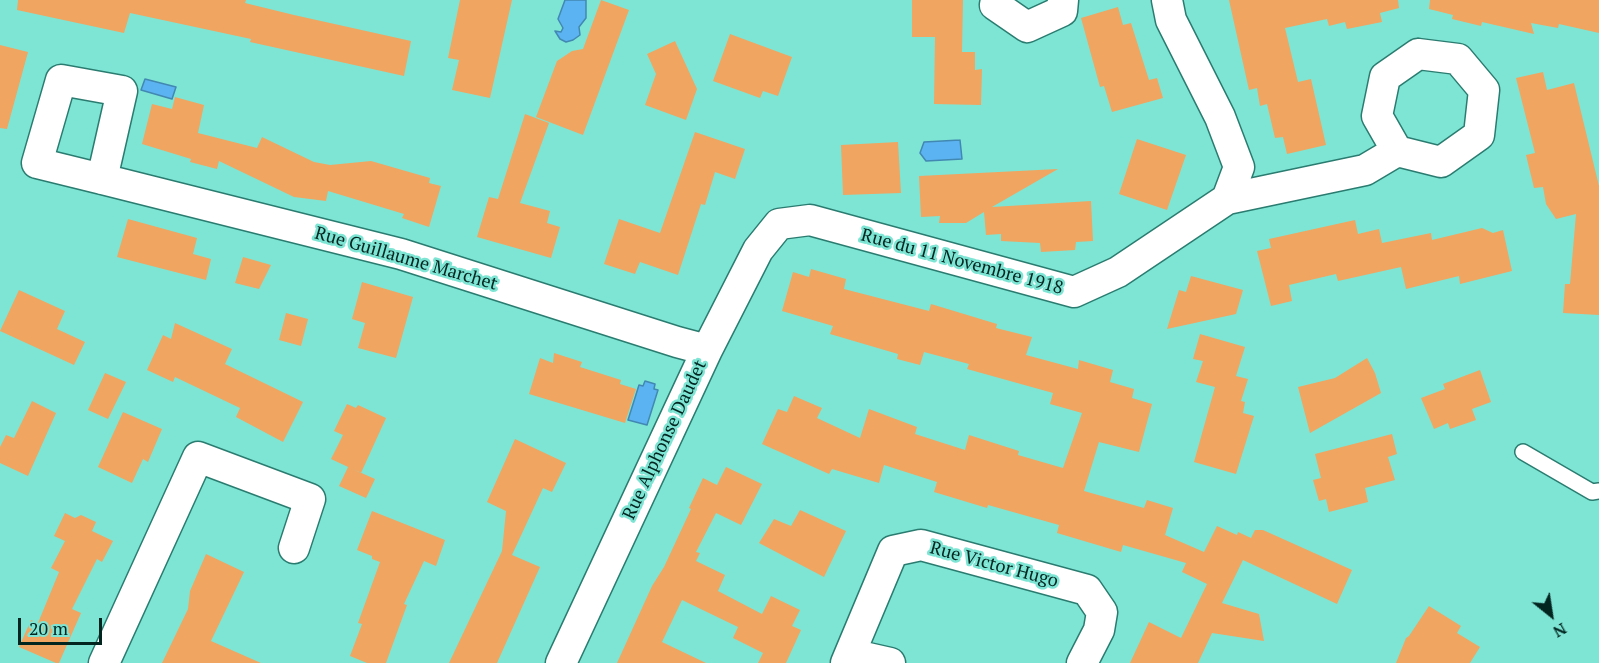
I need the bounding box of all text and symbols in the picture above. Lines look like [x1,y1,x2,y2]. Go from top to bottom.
street label: Rue Guillaume Marchet [312,223,500,295]
street label: Rue du 11 Novembre 1918 [859,225,1065,299]
street label: Rue Alphonse Daudet [619,357,711,523]
street label: Rue Victor Hugo [927,537,1061,593]
north arrow [1521,585,1581,645]
scale bar [21,606,105,644]
text: 20 m [29,616,68,640]
text: N [1549,618,1571,643]

